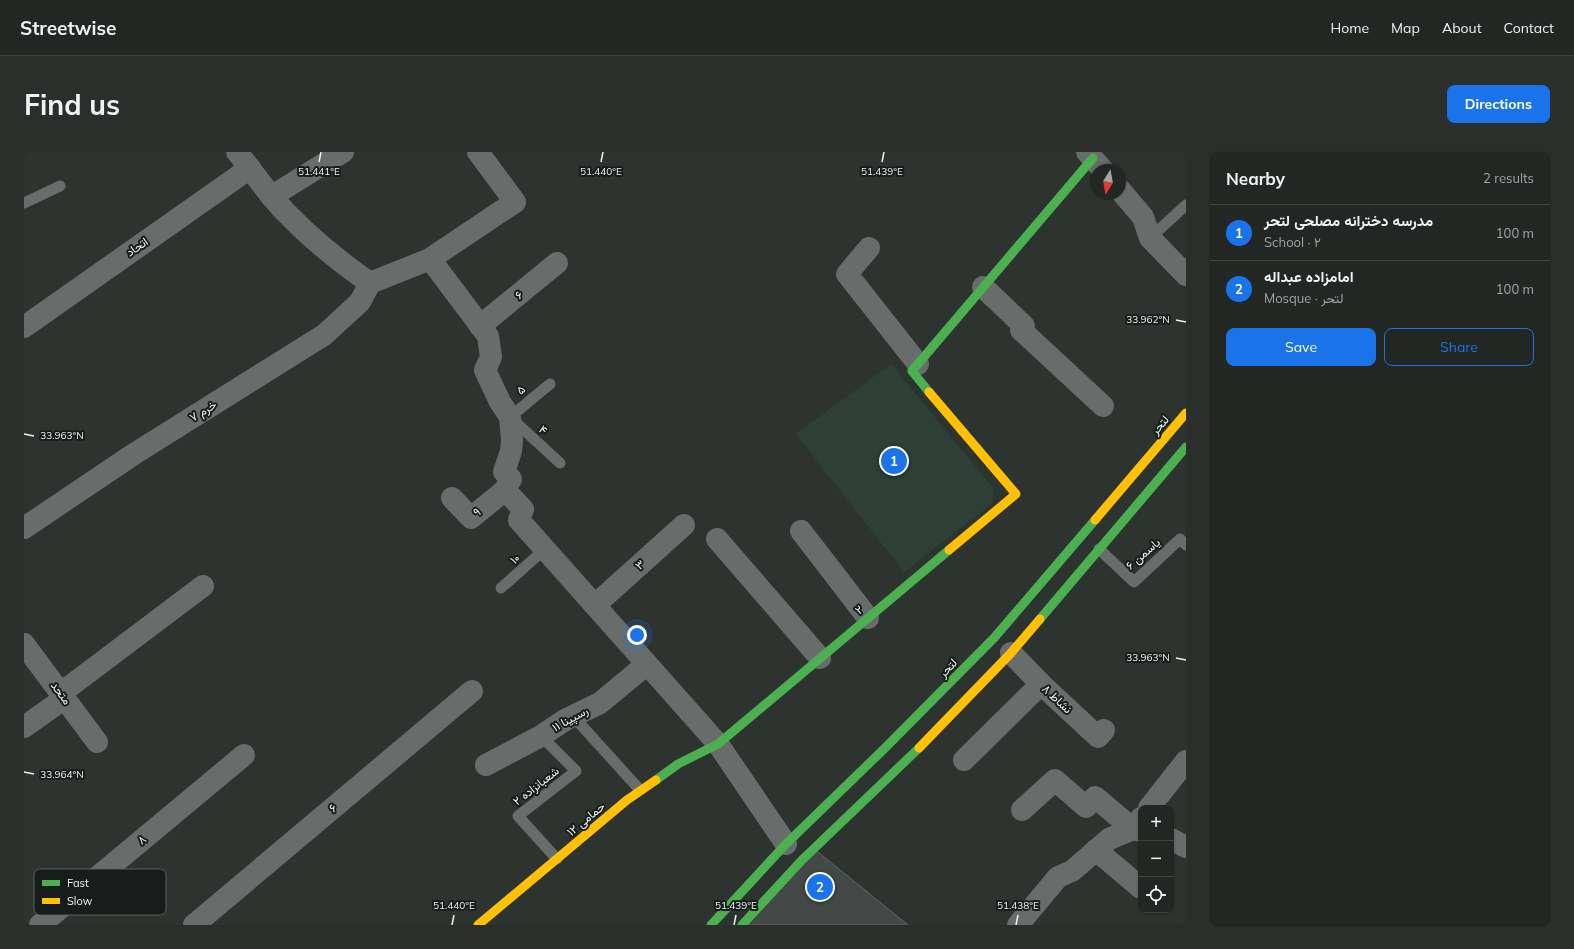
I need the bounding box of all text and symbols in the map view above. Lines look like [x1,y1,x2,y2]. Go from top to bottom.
text: Streetwise [20,16,116,40]
text: Home [1330,19,1369,37]
text: Map [1391,19,1420,37]
text: About [1442,19,1482,37]
text: Contact [1504,19,1554,37]
button: Directions [1447,85,1550,123]
text: Find us [24,87,120,122]
north arrow [1090,164,1126,200]
text: 51.441°E [298,165,340,178]
text: 51.440°E [580,165,622,178]
text: 51.439°E [861,165,903,178]
text: Nearby [1226,168,1285,189]
text: 2 results [1483,170,1534,186]
text: مدرسه دخترانه مصلحی لتحر [1264,211,1433,230]
text: 1 [1235,225,1243,241]
text: 100 m [1496,225,1534,241]
street label: اتحاد [123,234,151,259]
text: School · ۲ [1264,234,1321,250]
text: امامزاده عبداله [1264,267,1354,286]
text: 2 [1235,281,1243,297]
text: 100 m [1496,281,1534,297]
street label: ۶ [512,287,526,302]
text: Mosque · لتحر [1264,290,1343,306]
text: 33.962°N [1126,313,1170,326]
button: Save [1226,328,1376,366]
button: Share [1384,328,1534,366]
street label: ۵ [513,382,528,398]
street label: خرم ۷ [186,397,220,425]
street label: لتحر [1147,412,1173,439]
street label: ۴ [536,422,551,438]
text: 33.963°N [40,429,84,442]
pin: 1 [881,446,907,476]
street label: ۹ [470,504,484,519]
street label: یاسمن ۶ [1122,534,1164,573]
street label: ۱۰ [506,550,523,567]
street label: ۳ [632,556,648,573]
street label: ۲ [851,602,866,617]
your location [627,625,647,645]
text: 33.963°N [1126,651,1170,664]
street label: لتحر [934,655,961,682]
street label: متحد [48,678,75,707]
street label: نشاط ۸ [1039,681,1076,716]
street label: رسپینا ۱۱ [549,703,591,735]
street label: شعبانزاده ۲ [510,763,562,809]
text: 33.964°N [40,768,84,781]
street label: حمامی ۱۲ [563,798,609,840]
street label: ۶ [326,800,340,815]
map controls [1138,805,1174,913]
button: + [1138,805,1174,841]
street label: ۸ [134,832,149,848]
button: − [1138,841,1174,877]
legend [34,869,166,915]
pin: 2 [807,872,833,902]
text: Fast [67,876,89,890]
button: locate [1138,877,1174,913]
text: Slow [67,894,93,908]
text: 51.440°E [433,899,475,912]
text: 51.439°E [715,899,757,912]
text: 51.438°E [997,899,1039,912]

